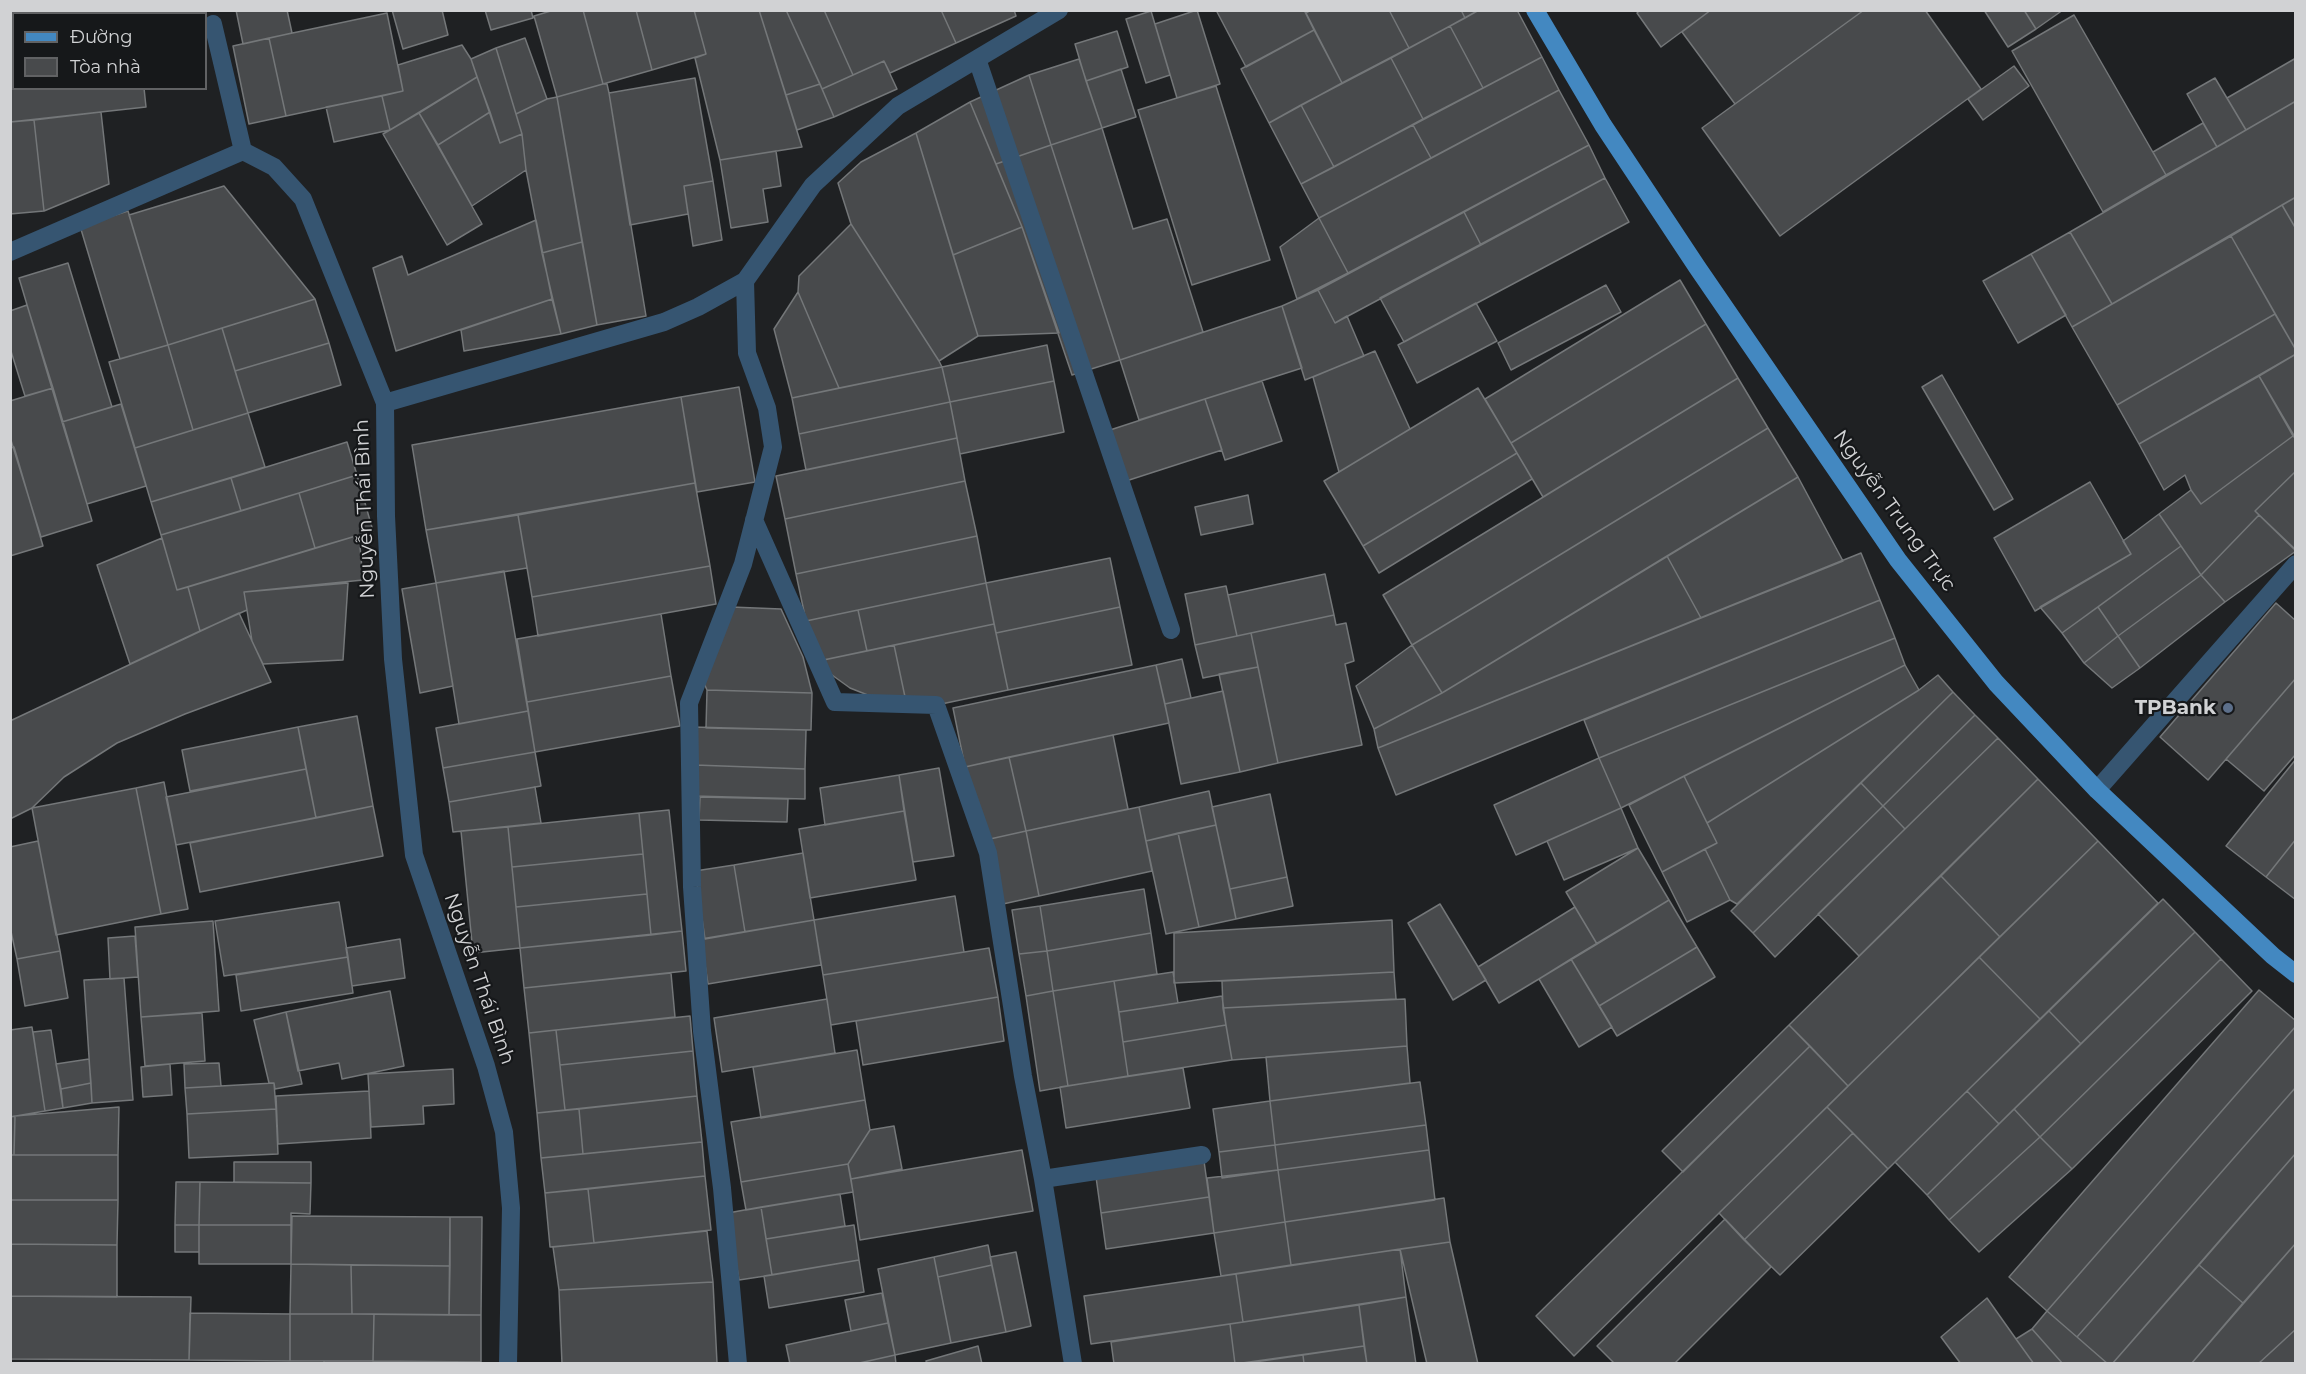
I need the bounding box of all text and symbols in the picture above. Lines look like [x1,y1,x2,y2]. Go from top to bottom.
legend [12,12,207,90]
text: Đường [70,26,133,48]
text: Tòa nhà [70,56,141,78]
street label: Nguyễn Thái Bình [350,419,380,599]
street label: Nguyễn Trung Trực [1827,426,1961,596]
place label: TPBank [2135,696,2216,720]
marker: TPBank [2221,701,2235,715]
street label: Nguyễn Thái Bình [438,890,520,1068]

